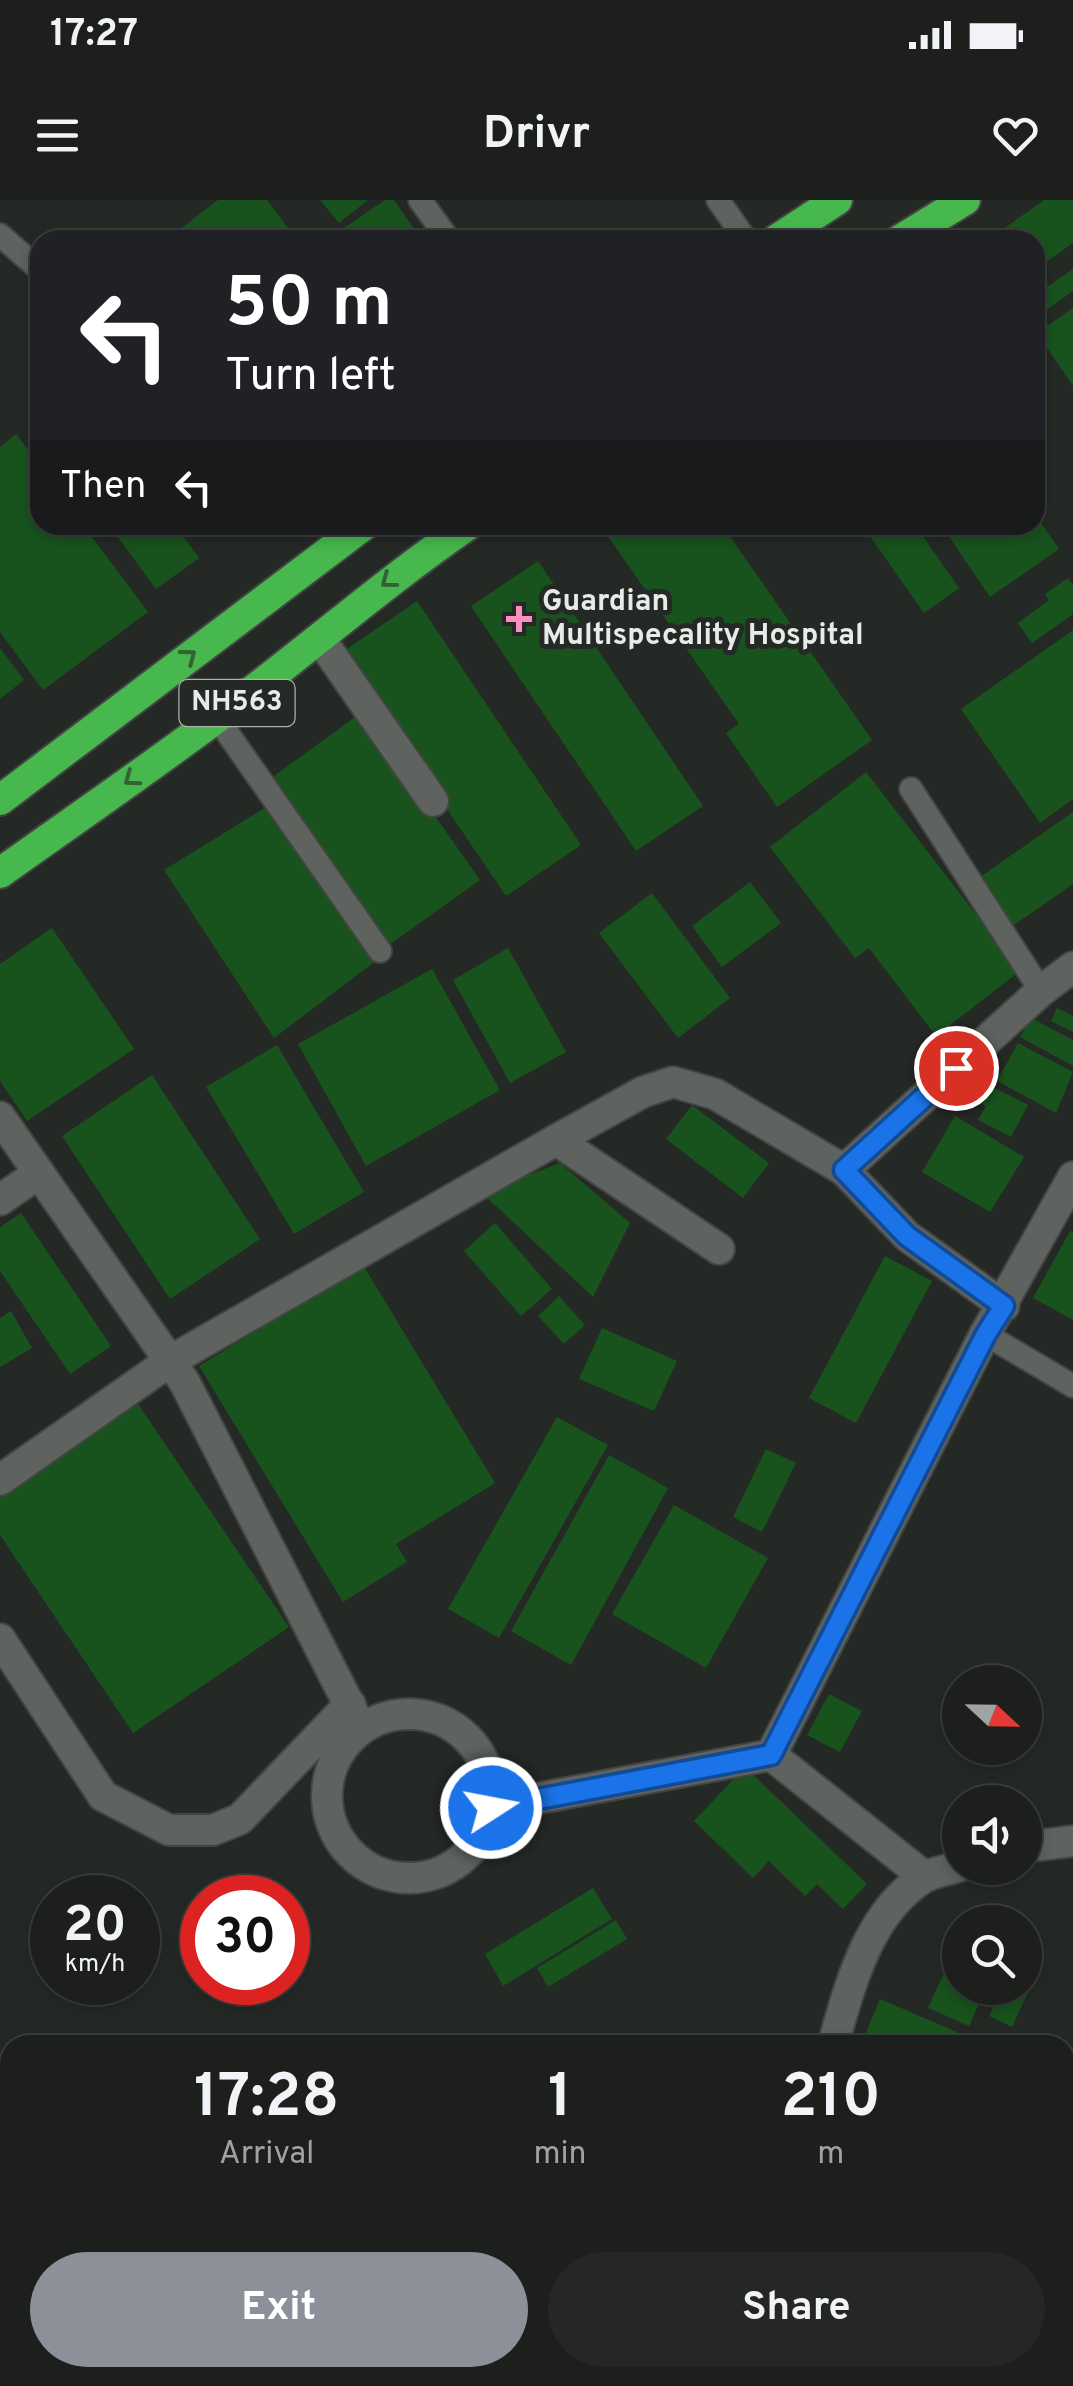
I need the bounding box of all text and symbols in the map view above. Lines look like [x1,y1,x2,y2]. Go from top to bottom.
text: 17:27 [50,11,138,60]
text: Drivr [483,107,590,164]
icon: menu [30,108,85,163]
icon: heart [988,108,1043,163]
text: 50 m [225,262,392,351]
icon: left [60,270,190,400]
text: Turn left [225,349,396,406]
icon: left [166,460,221,515]
text: Then [60,463,146,512]
one-way arrow [381,570,399,587]
place label: Guardian Multispecality Hospital [542,584,864,655]
marker: Guardian Multispecality Hospital [506,606,532,632]
one-way arrow [178,651,196,668]
road number: NH563 [180,680,294,726]
one-way arrow [124,768,142,785]
pin [914,1026,999,1111]
icon: arrive [929,1041,984,1096]
north arrow [942,1665,1042,1765]
map controls [942,1665,1042,2005]
position arrow [439,1756,543,1860]
button: sound [942,1785,1042,1885]
speed limit sign: 30 [180,1875,310,2005]
text: 20 [63,1896,127,1959]
button: search [942,1905,1042,2005]
text: km/h [65,1949,125,1981]
text: 17:28 [194,2062,339,2138]
text: 1 [548,2062,572,2138]
text: 210 [781,2062,881,2138]
text: Arrival [219,2135,314,2175]
text: min [533,2135,587,2175]
text: m [817,2135,844,2175]
button: Exit [30,2252,528,2367]
button: Share [548,2252,1045,2367]

